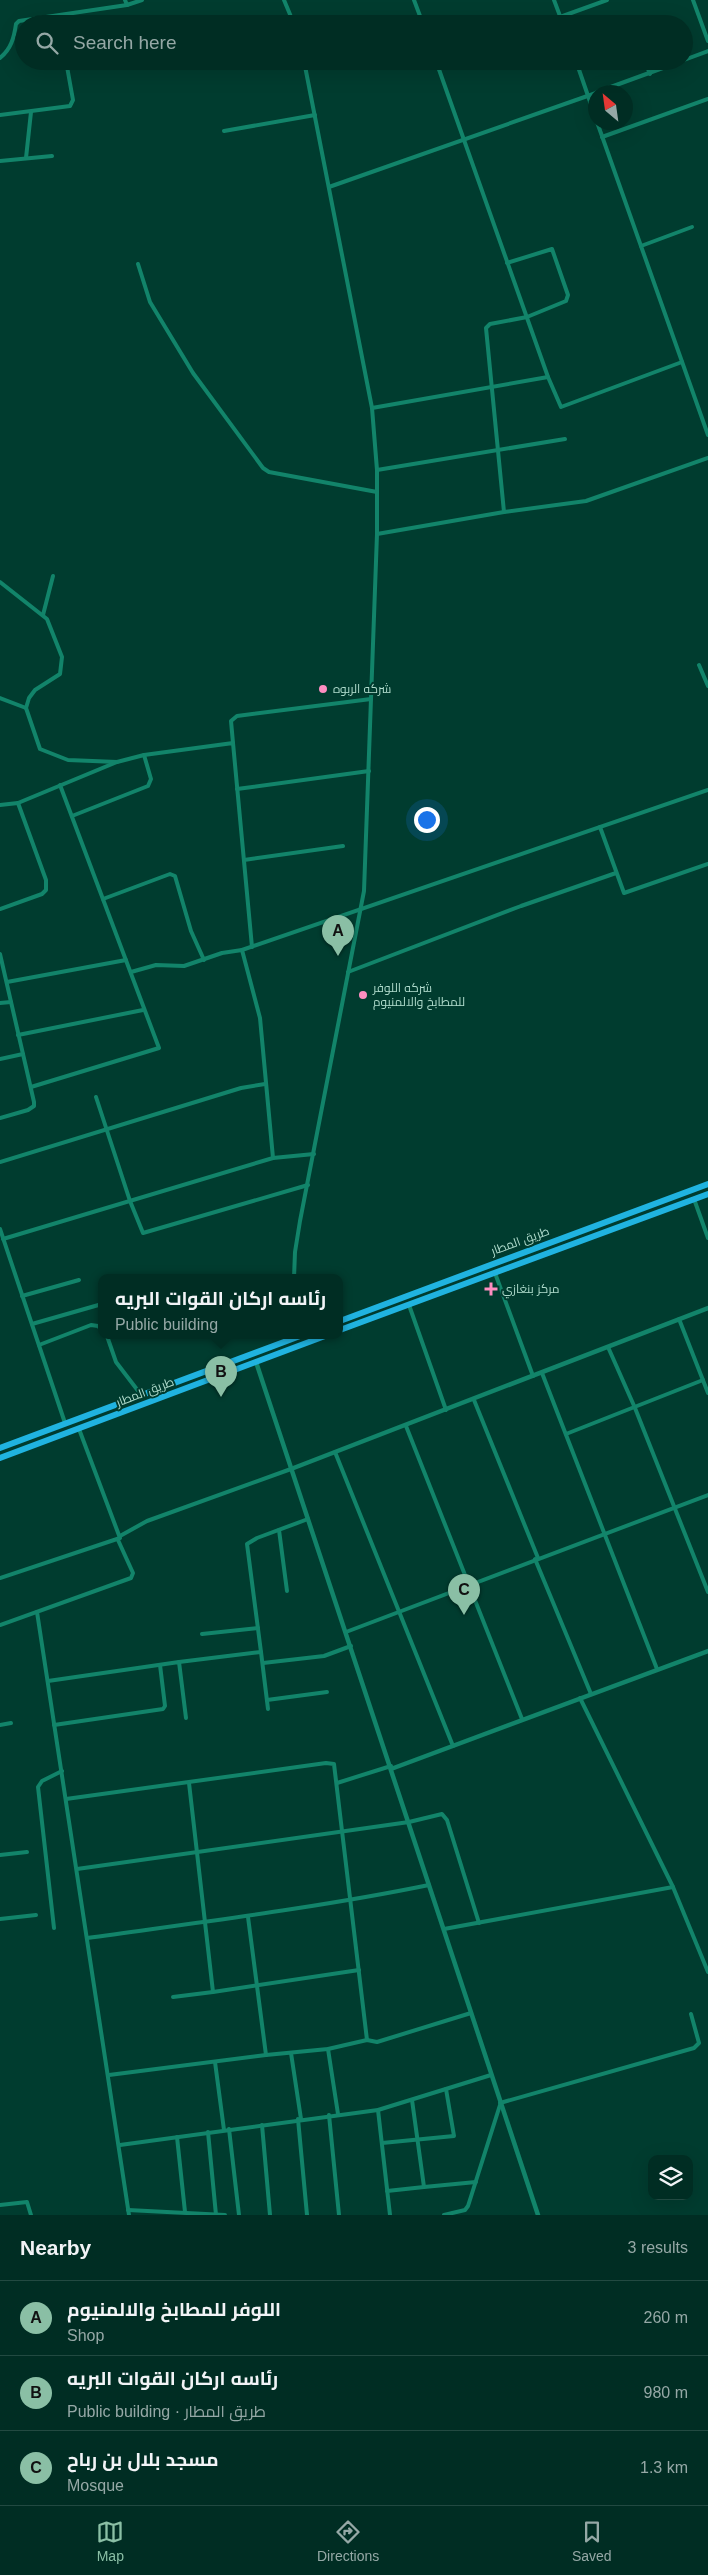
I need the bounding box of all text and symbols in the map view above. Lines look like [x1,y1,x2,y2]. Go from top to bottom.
search box [15,15,693,70]
icon: search [33,29,61,57]
text: Search here [73,32,177,53]
north arrow [588,85,633,130]
place label: شركه الربوه [333,682,391,696]
marker: شركه الربوه [317,683,329,695]
your location [414,807,440,833]
pin: A [322,915,354,956]
place label: شركه اللوفر للمطابخ والالمنيوم [372,981,465,1010]
marker: شركه اللوفر للمطابخ والالمنيوم [357,989,369,1001]
street label: طريق المطار [488,1224,551,1258]
popup [98,1274,343,1339]
marker: مركز بنغازي [484,1282,498,1296]
place label: مركز بنغازي [502,1282,560,1299]
text: رئاسه اركان القوات البريه [115,1288,326,1309]
text: Public building [115,1316,218,1333]
pin: B [205,1356,237,1397]
street label: طريق المطار [113,1374,176,1410]
pin: C [448,1574,480,1615]
map controls [648,2155,693,2200]
button: layers [648,2155,693,2200]
text: Nearby [20,2236,91,2259]
text: 3 results [628,2239,688,2256]
text: اللوفر للمطابخ والالمنيوم [67,2299,281,2320]
text: A [30,2309,42,2326]
text: 260 m [644,2309,688,2326]
text: Shop [67,2327,104,2344]
text: رئاسه اركان القوات البريه [67,2368,278,2389]
text: B [30,2384,42,2401]
text: 980 m [644,2384,688,2401]
text: Public building · طريق المطار [67,2403,266,2420]
text: مسجد بلال بن رباح [67,2449,219,2470]
text: C [30,2459,42,2476]
text: 1.3 km [640,2459,688,2476]
text: Mosque [67,2477,124,2494]
tab: Map [96,2518,124,2564]
tab: Directions [317,2518,379,2564]
tab: Saved [572,2518,612,2564]

